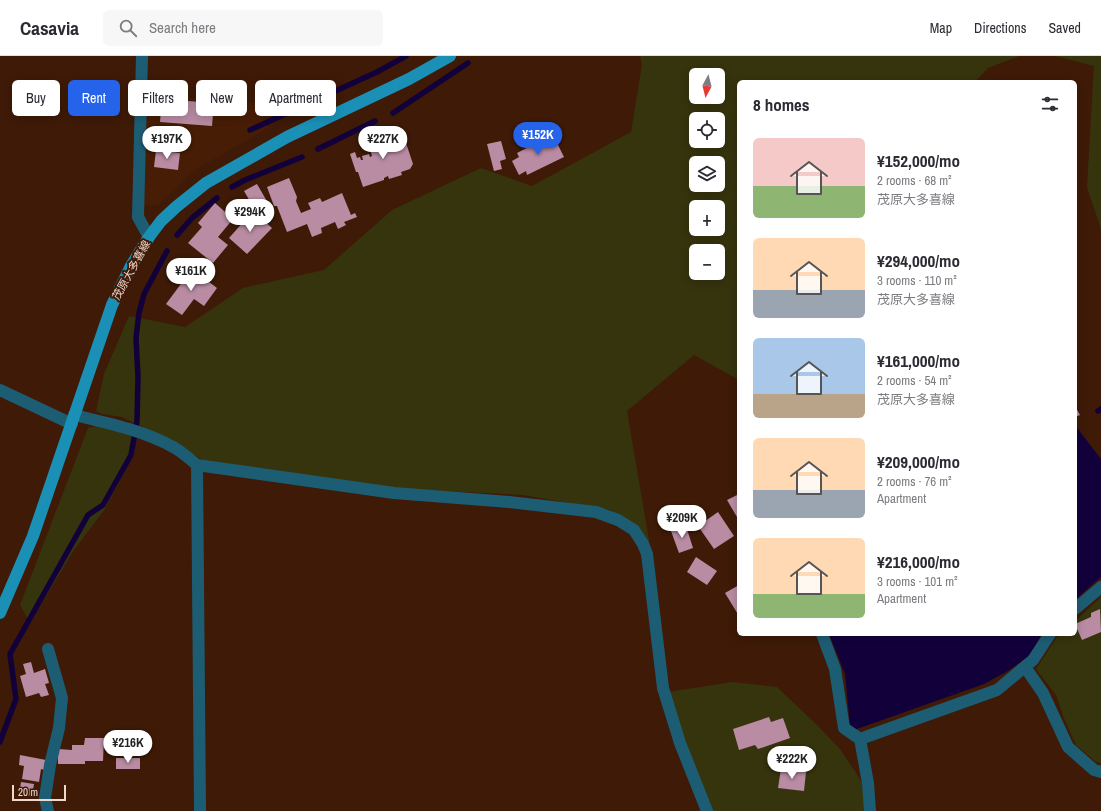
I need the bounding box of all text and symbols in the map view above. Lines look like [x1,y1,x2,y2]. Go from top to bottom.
search box [103,10,383,46]
text: Casavia [20,15,79,41]
icon: search [117,17,139,39]
text: Search here [149,17,216,38]
text: Map [930,19,952,37]
text: Directions [974,19,1026,37]
text: Saved [1048,19,1081,37]
north arrow [689,68,725,104]
map controls [689,68,725,280]
chip: Buy [12,80,60,116]
chip: Rent [68,80,120,116]
chip: Filters [128,80,188,116]
chip: New [196,80,247,116]
chip: Apartment [255,80,336,116]
text: 8 homes [753,93,810,116]
icon: filters [1039,93,1061,115]
button: locate [689,112,725,148]
pin: ¥152K [510,122,566,156]
pin: ¥197K [139,126,195,160]
pin: ¥227K [355,126,411,160]
text: ¥152K [522,126,554,143]
text: ¥197K [151,130,183,147]
text: ¥227K [367,130,399,147]
text: ¥152,000/mo [877,149,960,172]
icon: home [785,154,833,202]
button: layers [689,156,725,192]
text: 2 rooms · 68 m² [877,172,952,189]
text: 茂原大多喜線 [877,191,955,208]
pin: ¥294K [222,199,278,233]
button: + [689,200,725,236]
text: ¥294K [234,203,266,220]
street label: 茂原大多喜線 [109,238,153,302]
button: − [689,244,725,280]
text: ¥294,000/mo [877,249,960,272]
icon: home [785,254,833,302]
pin: ¥161K [163,258,219,292]
text: ¥161K [175,262,207,279]
text: 3 rooms · 110 m² [877,272,957,289]
text: 茂原大多喜線 [877,291,955,308]
text: ¥161,000/mo [877,349,960,372]
icon: home [785,354,833,402]
text: 2 rooms · 54 m² [877,372,952,389]
text: 茂原大多喜線 [877,391,955,408]
text: ¥209,000/mo [877,450,960,473]
icon: home [785,454,833,502]
text: 2 rooms · 76 m² [877,473,952,490]
text: Apartment [877,490,926,507]
pin: ¥209K [654,505,710,539]
text: ¥209K [666,509,698,526]
text: ¥216,000/mo [877,550,960,573]
icon: home [785,554,833,602]
text: 3 rooms · 101 m² [877,573,958,590]
text: Apartment [877,590,926,607]
pin: ¥216K [100,730,156,764]
text: ¥216K [112,734,144,751]
pin: ¥222K [764,746,820,780]
text: ¥222K [776,750,808,767]
scale bar [12,783,66,802]
text: 20 m [18,785,38,799]

